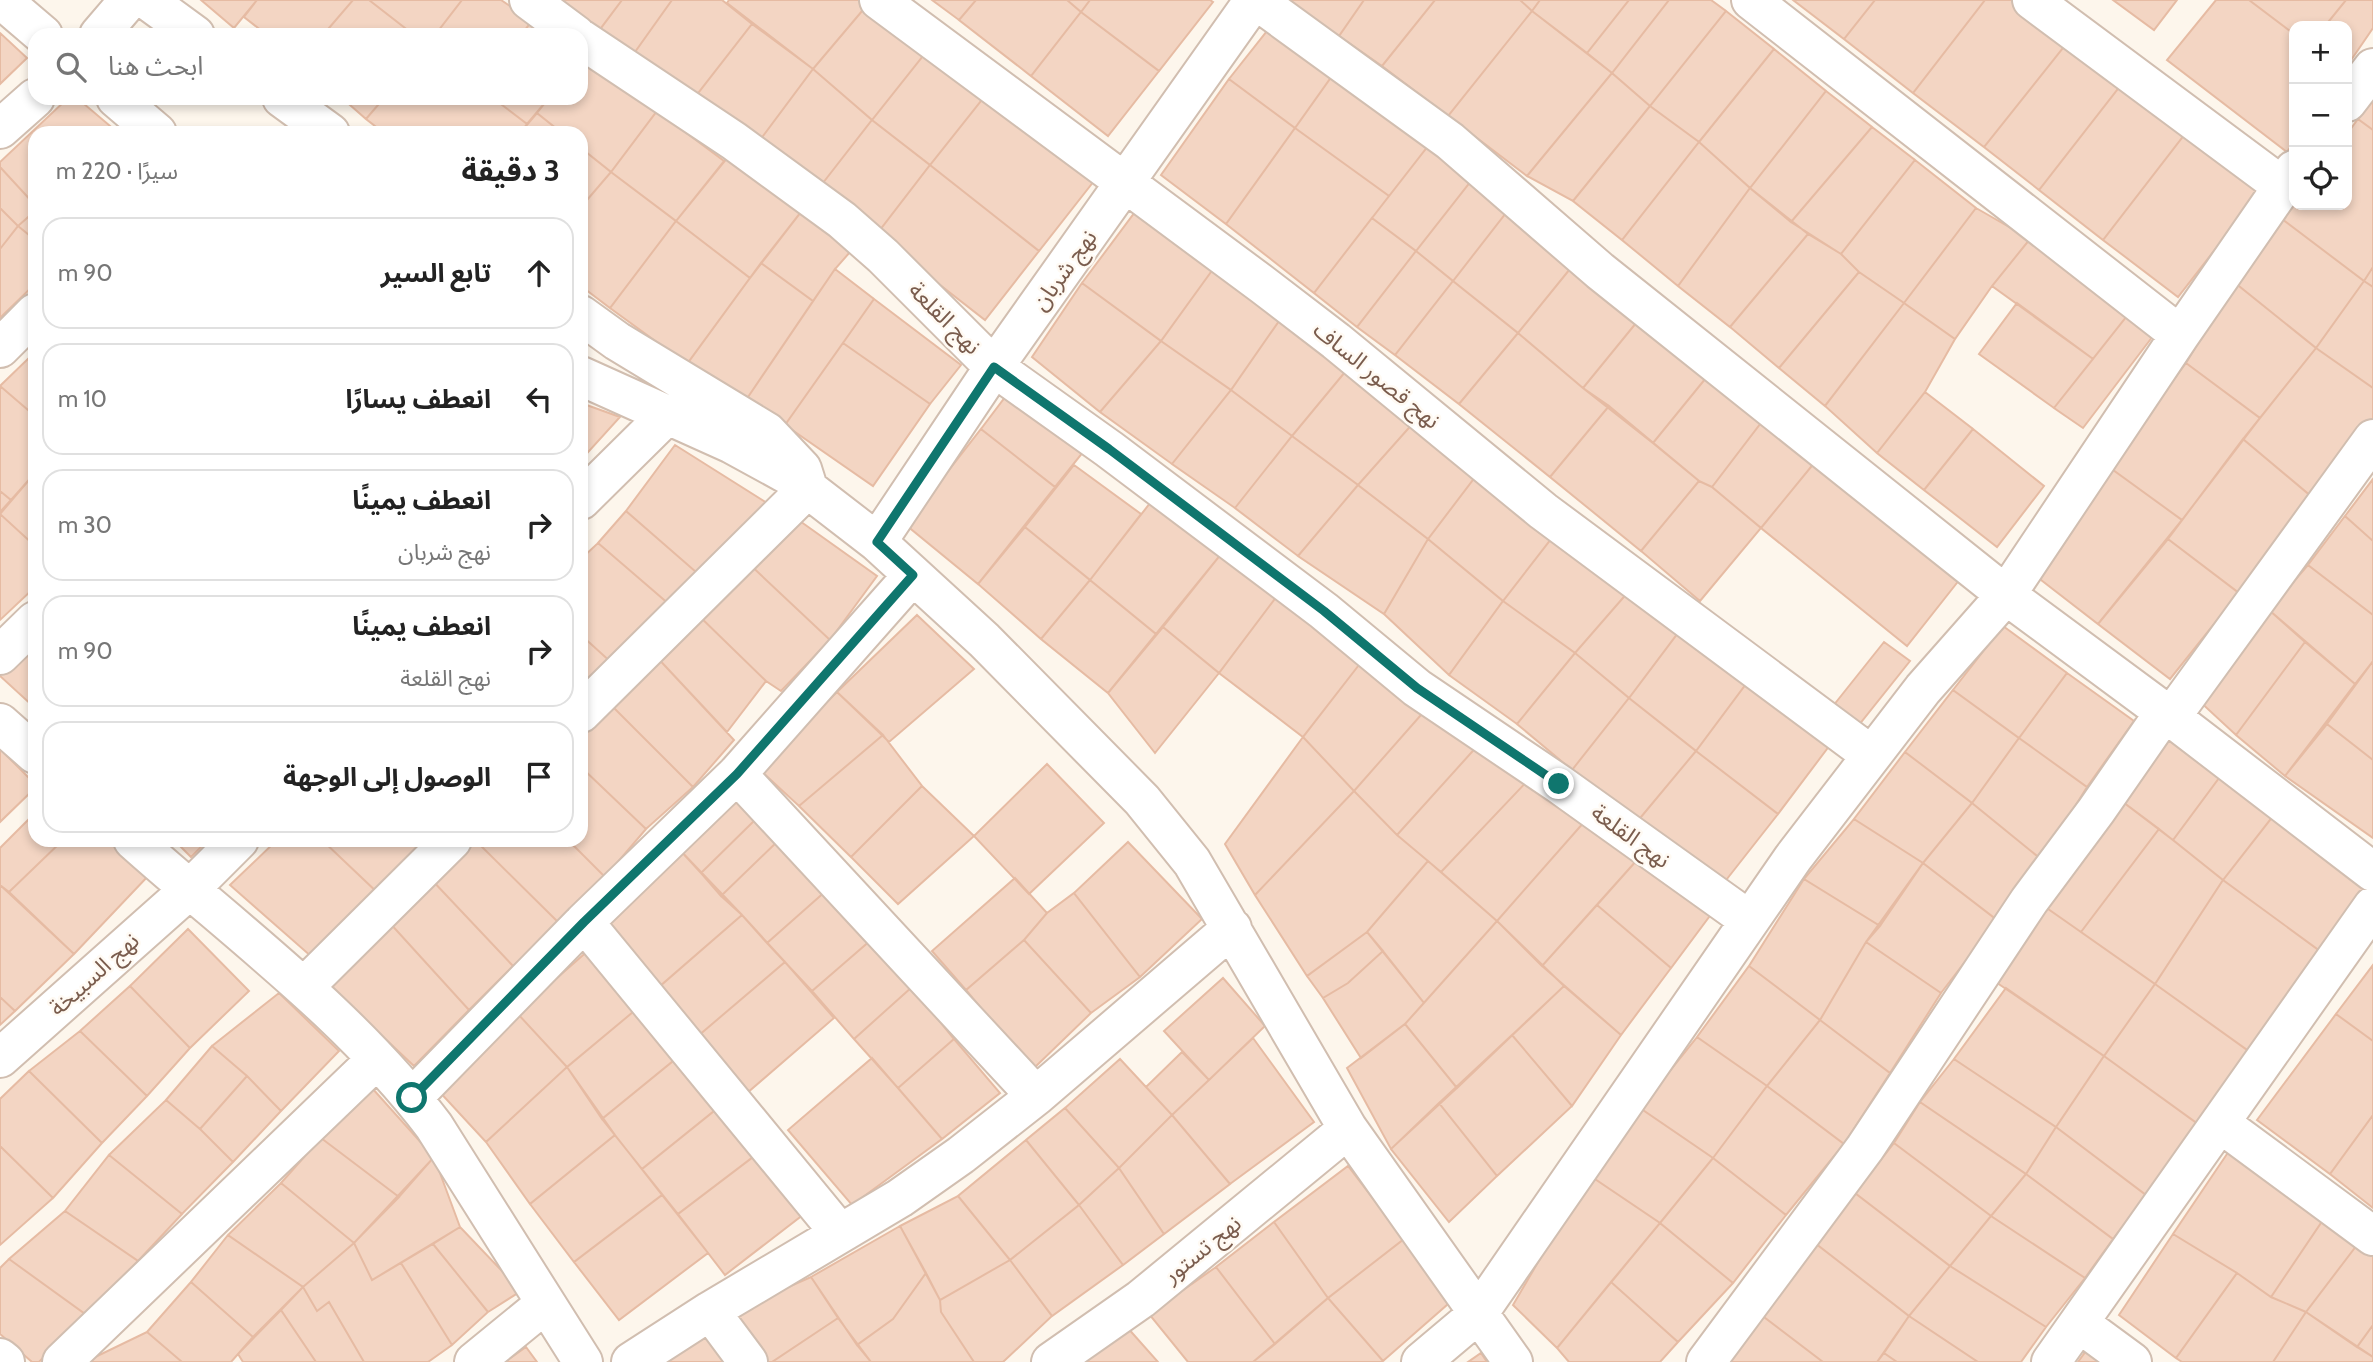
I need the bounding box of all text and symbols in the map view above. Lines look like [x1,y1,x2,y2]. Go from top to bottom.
map controls [2289,21,2352,210]
button: + [2289,21,2352,84]
search box [28,28,588,105]
icon: search [52,48,90,86]
text: ابحث هنا [108,50,203,82]
button: − [2289,84,2352,147]
button: locate [2289,147,2352,210]
text: 3 دقيقة [462,152,560,189]
text: سيرًا · 220 m [56,157,178,185]
street label: نهج شربان [1025,224,1105,318]
icon: ahead [520,254,558,292]
text: تابع السير [381,257,491,289]
text: 90 m [58,259,112,287]
street label: نهج القلعة [901,276,987,362]
street label: نهج قصور الساف [1306,315,1446,437]
icon: left [520,380,558,418]
text: انعطف يسارًا [345,383,491,415]
text: 10 m [58,385,107,413]
text: انعطف يمينًا [352,484,491,516]
icon: right [520,506,558,544]
text: 30 m [58,511,112,539]
text: نهج شربان [398,538,491,566]
text: انعطف يمينًا [352,610,491,642]
icon: right [520,632,558,670]
text: 90 m [58,637,112,665]
text: نهج القلعة [400,664,491,692]
icon: arrive [520,758,558,796]
text: الوصول إلى الوجهة [283,761,491,793]
route end [1543,768,1574,799]
street label: نهج القلعة [1584,798,1676,876]
street label: نهج السبيخة [43,926,147,1024]
route start [396,1082,427,1113]
street label: نهج تستور [1157,1209,1249,1292]

